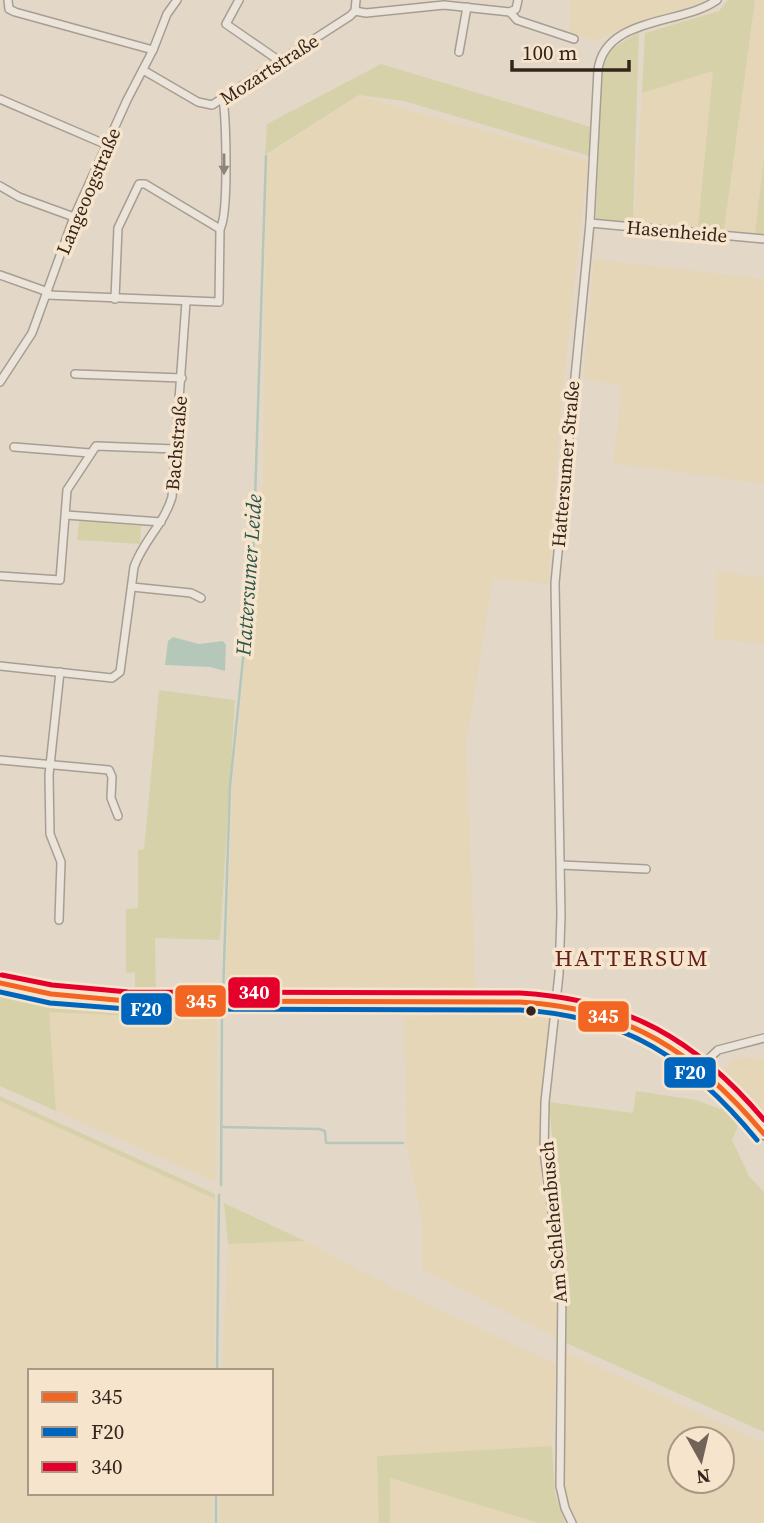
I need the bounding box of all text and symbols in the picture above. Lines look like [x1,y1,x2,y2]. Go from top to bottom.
street label: Mozartstraße [215,27,323,111]
scale bar [512,28,629,72]
text: 100 m [522,38,577,67]
street label: Langeoogstraße [50,124,126,258]
one-way arrow [218,154,230,176]
street label: Hasenheide [626,214,728,248]
street label: Hattersumer Straße [545,380,585,548]
street label: Bachstraße [159,395,193,491]
water label: Hattersumer Leide [228,493,269,658]
district label: HATTERSUM [554,942,710,974]
line badge: 340 [227,976,281,1009]
text: 340 [239,979,269,1005]
line badge: 345 [174,984,227,1018]
text: 345 [186,988,216,1014]
line badge: F20 [120,992,173,1026]
text: F20 [130,996,162,1022]
line badge: 345 [577,1000,630,1033]
text: 345 [588,1003,618,1029]
unlabelled marker [524,1004,538,1018]
line badge: F20 [663,1056,717,1089]
text: F20 [674,1059,706,1085]
street label: Am Schlehenbusch [533,1140,573,1304]
legend [28,1369,273,1495]
text: 345 [91,1382,123,1411]
text: F20 [91,1417,124,1446]
north arrow [666,1425,736,1495]
text: 340 [91,1452,123,1481]
text: N [695,1463,712,1491]

